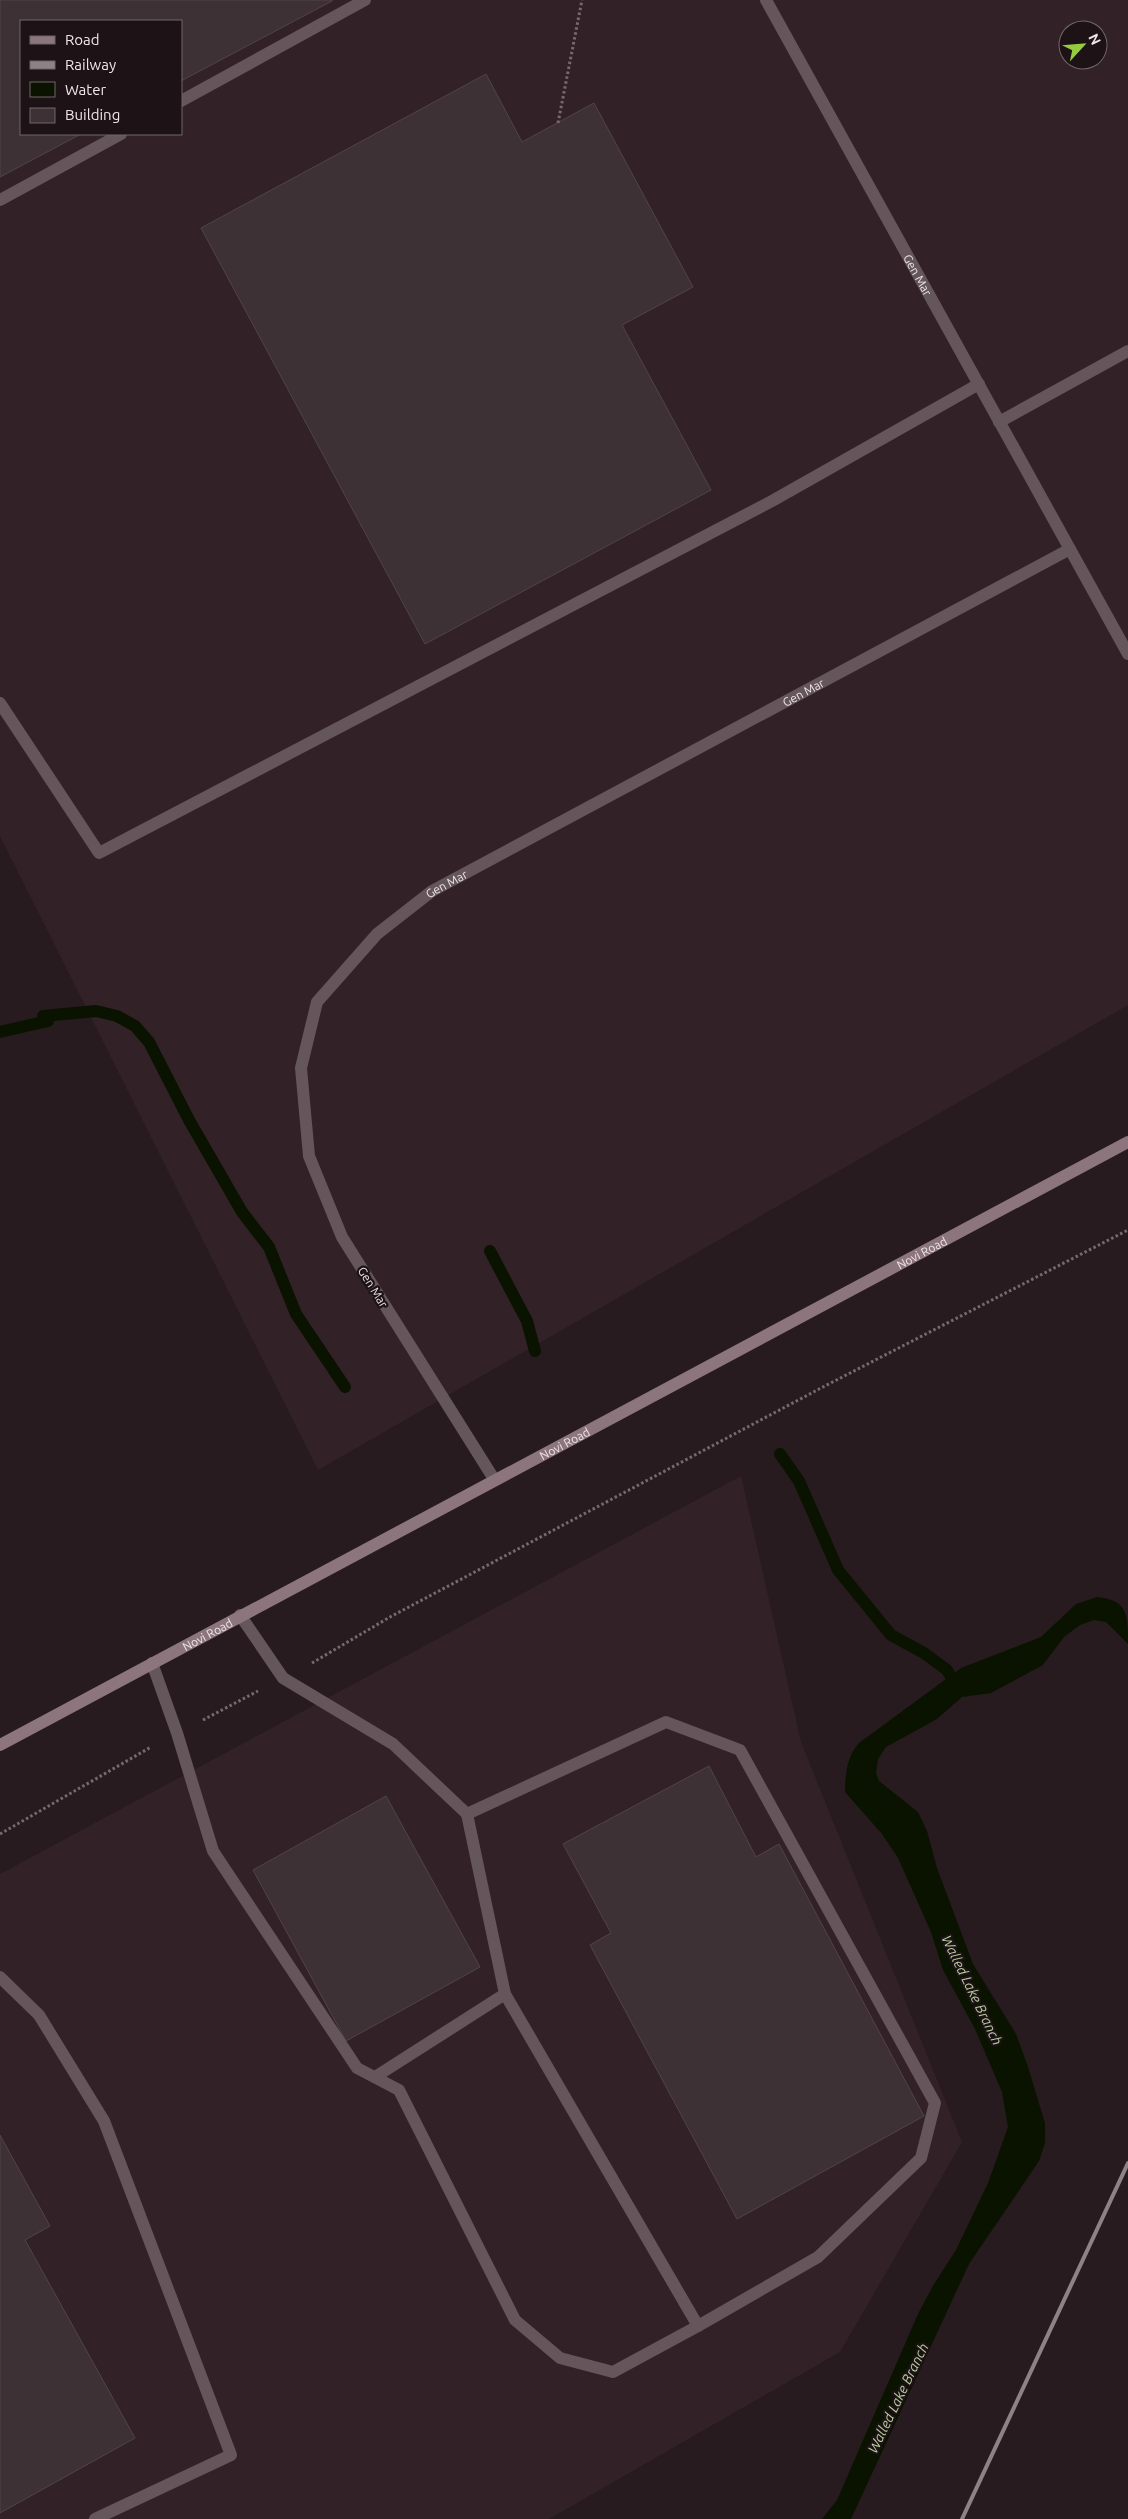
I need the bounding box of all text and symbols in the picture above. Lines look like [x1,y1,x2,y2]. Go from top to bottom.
legend [20,20,182,135]
north arrow [1058,20,1108,70]
text: Road [65,31,100,48]
text: N [1085,31,1104,48]
text: Railway [65,56,116,73]
text: Water [65,81,106,98]
text: Building [65,106,120,123]
street label: Gen Mar [901,252,935,298]
street label: Gen Mar [780,675,826,709]
street label: Gen Mar [423,867,470,900]
street label: Novi Road [894,1234,949,1271]
street label: Gen Mar [355,1264,391,1310]
street label: Novi Road [537,1425,592,1462]
street label: Novi Road [180,1616,234,1653]
water label: Walled Lake Branch [938,1932,1006,2048]
water label: Walled Lake Branch [864,2340,932,2456]

